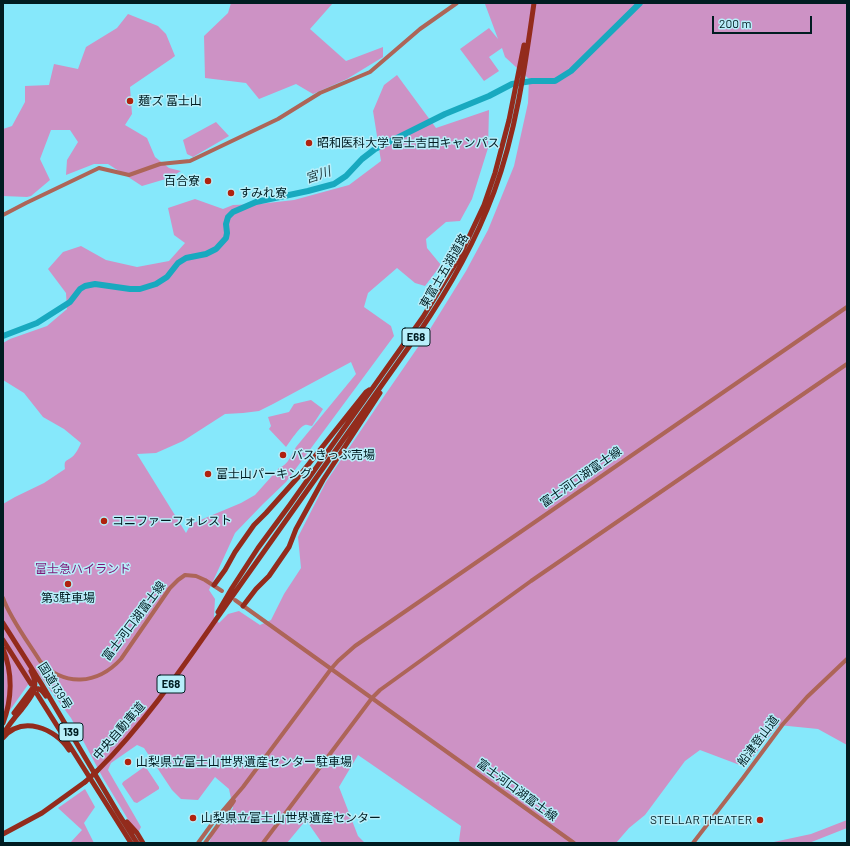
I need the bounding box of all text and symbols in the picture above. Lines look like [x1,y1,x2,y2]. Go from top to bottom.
scale bar [714,8,814,34]
text: 200 m [719,16,751,30]
place label: 麺'ズ 冨士山 [138,94,202,108]
marker: 麺'ズ 冨士山 [125,96,135,106]
place label: 昭和医科大学 富士吉田キャンパス [317,136,499,150]
marker: 昭和医科大学 富士吉田キャンパス [304,138,314,148]
water label: 宮川 [303,164,333,186]
place label: 百合寮 [164,174,200,188]
marker: 百合寮 [203,176,213,186]
place label: すみれ寮 [239,186,287,200]
marker: すみれ寮 [226,188,236,198]
street label: 東富士五湖道路 [417,231,471,311]
road number: E68 [402,328,430,346]
street label: 富士河口湖富士線 [538,444,624,510]
place label: バスきっぷ売場 [291,448,375,462]
marker: バスきっぷ売場 [278,450,288,460]
place label: 富士山パーキング [216,467,312,481]
marker: 富士山パーキング [203,469,213,479]
place label: コニファーフォレスト [112,514,232,528]
marker: コニファーフォレスト [99,516,109,526]
park label: 富士急ハイランド [35,562,131,576]
street label: 富士河口湖富士線 [99,578,169,664]
marker: 第3駐車場 [63,579,73,589]
place label: 第3駐車場 [41,591,95,605]
street label: 国道139号 [35,660,75,712]
road number: E68 [157,675,185,693]
street label: 中央自動車道 [90,699,148,763]
street label: 船津登山道 [734,713,782,769]
road number: 139 [59,723,83,741]
place label: 山梨県立富士山世界遺産センター駐車場 [136,755,352,769]
street label: 富士河口湖富士線 [474,756,560,824]
marker: 山梨県立富士山世界遺産センター駐車場 [123,757,133,767]
place label: 山梨県立富士山世界遺産センター [201,811,381,825]
marker: 山梨県立富士山世界遺産センター [188,813,198,823]
place label: STELLAR THEATER [650,813,752,827]
marker: STELLAR THEATER [755,815,765,825]

